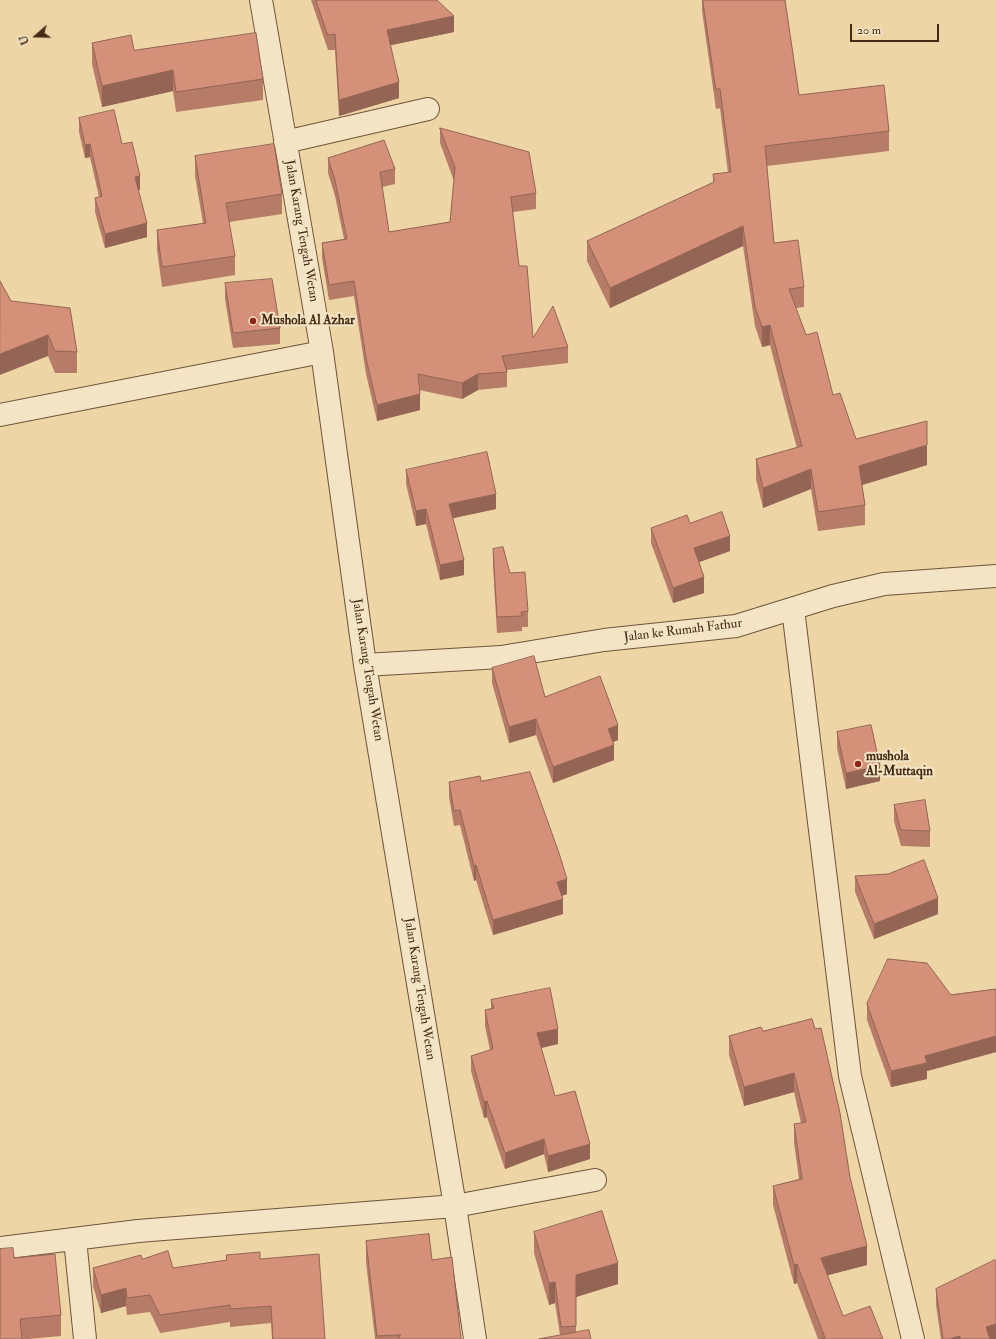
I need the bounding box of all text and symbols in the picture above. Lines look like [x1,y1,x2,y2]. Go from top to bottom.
north arrow [16,16,56,56]
scale bar [852,16,941,42]
text: 20 m [857,23,881,38]
text: U [17,34,32,47]
street label: Jalan Karang Tengah Wetan [281,159,321,303]
place label: Mushola Al Azhar [261,313,355,329]
marker: Mushola Al Azhar [248,316,258,326]
street label: Jalan Karang Tengah Wetan [348,598,386,742]
street label: Jalan ke Rumah Fathur [623,616,743,646]
place label: mushola Al-Muttaqin [866,749,933,780]
marker: mushola Al-Muttaqin [853,759,863,769]
street label: Jalan Karang Tengah Wetan [400,917,438,1061]

